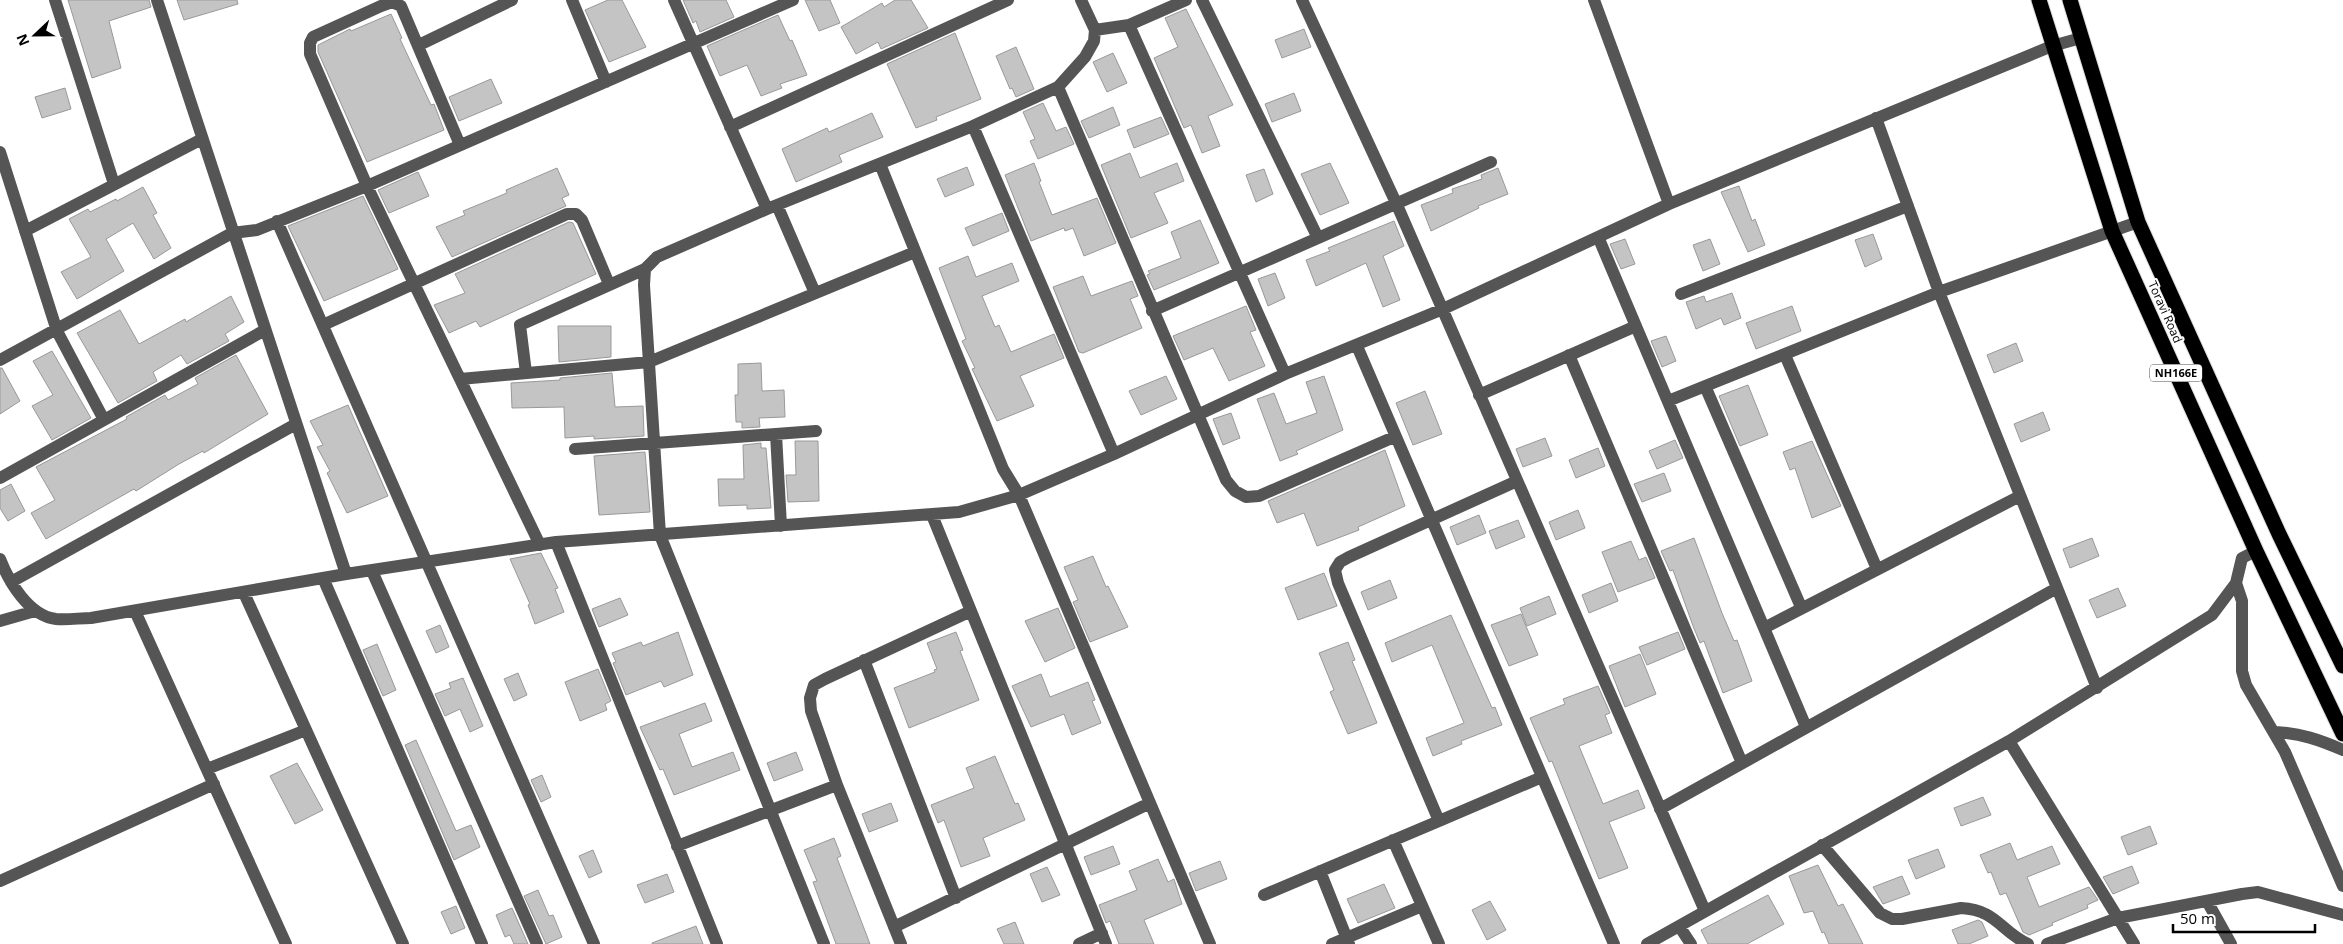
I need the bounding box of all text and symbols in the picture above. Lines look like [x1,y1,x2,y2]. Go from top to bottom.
north arrow [10,10,60,60]
text: N [12,31,33,49]
street label: Toravi Road [2144,278,2187,345]
road number: NH166E [2150,364,2202,382]
scale bar [2173,902,2316,934]
text: 50 m [2180,908,2215,928]

